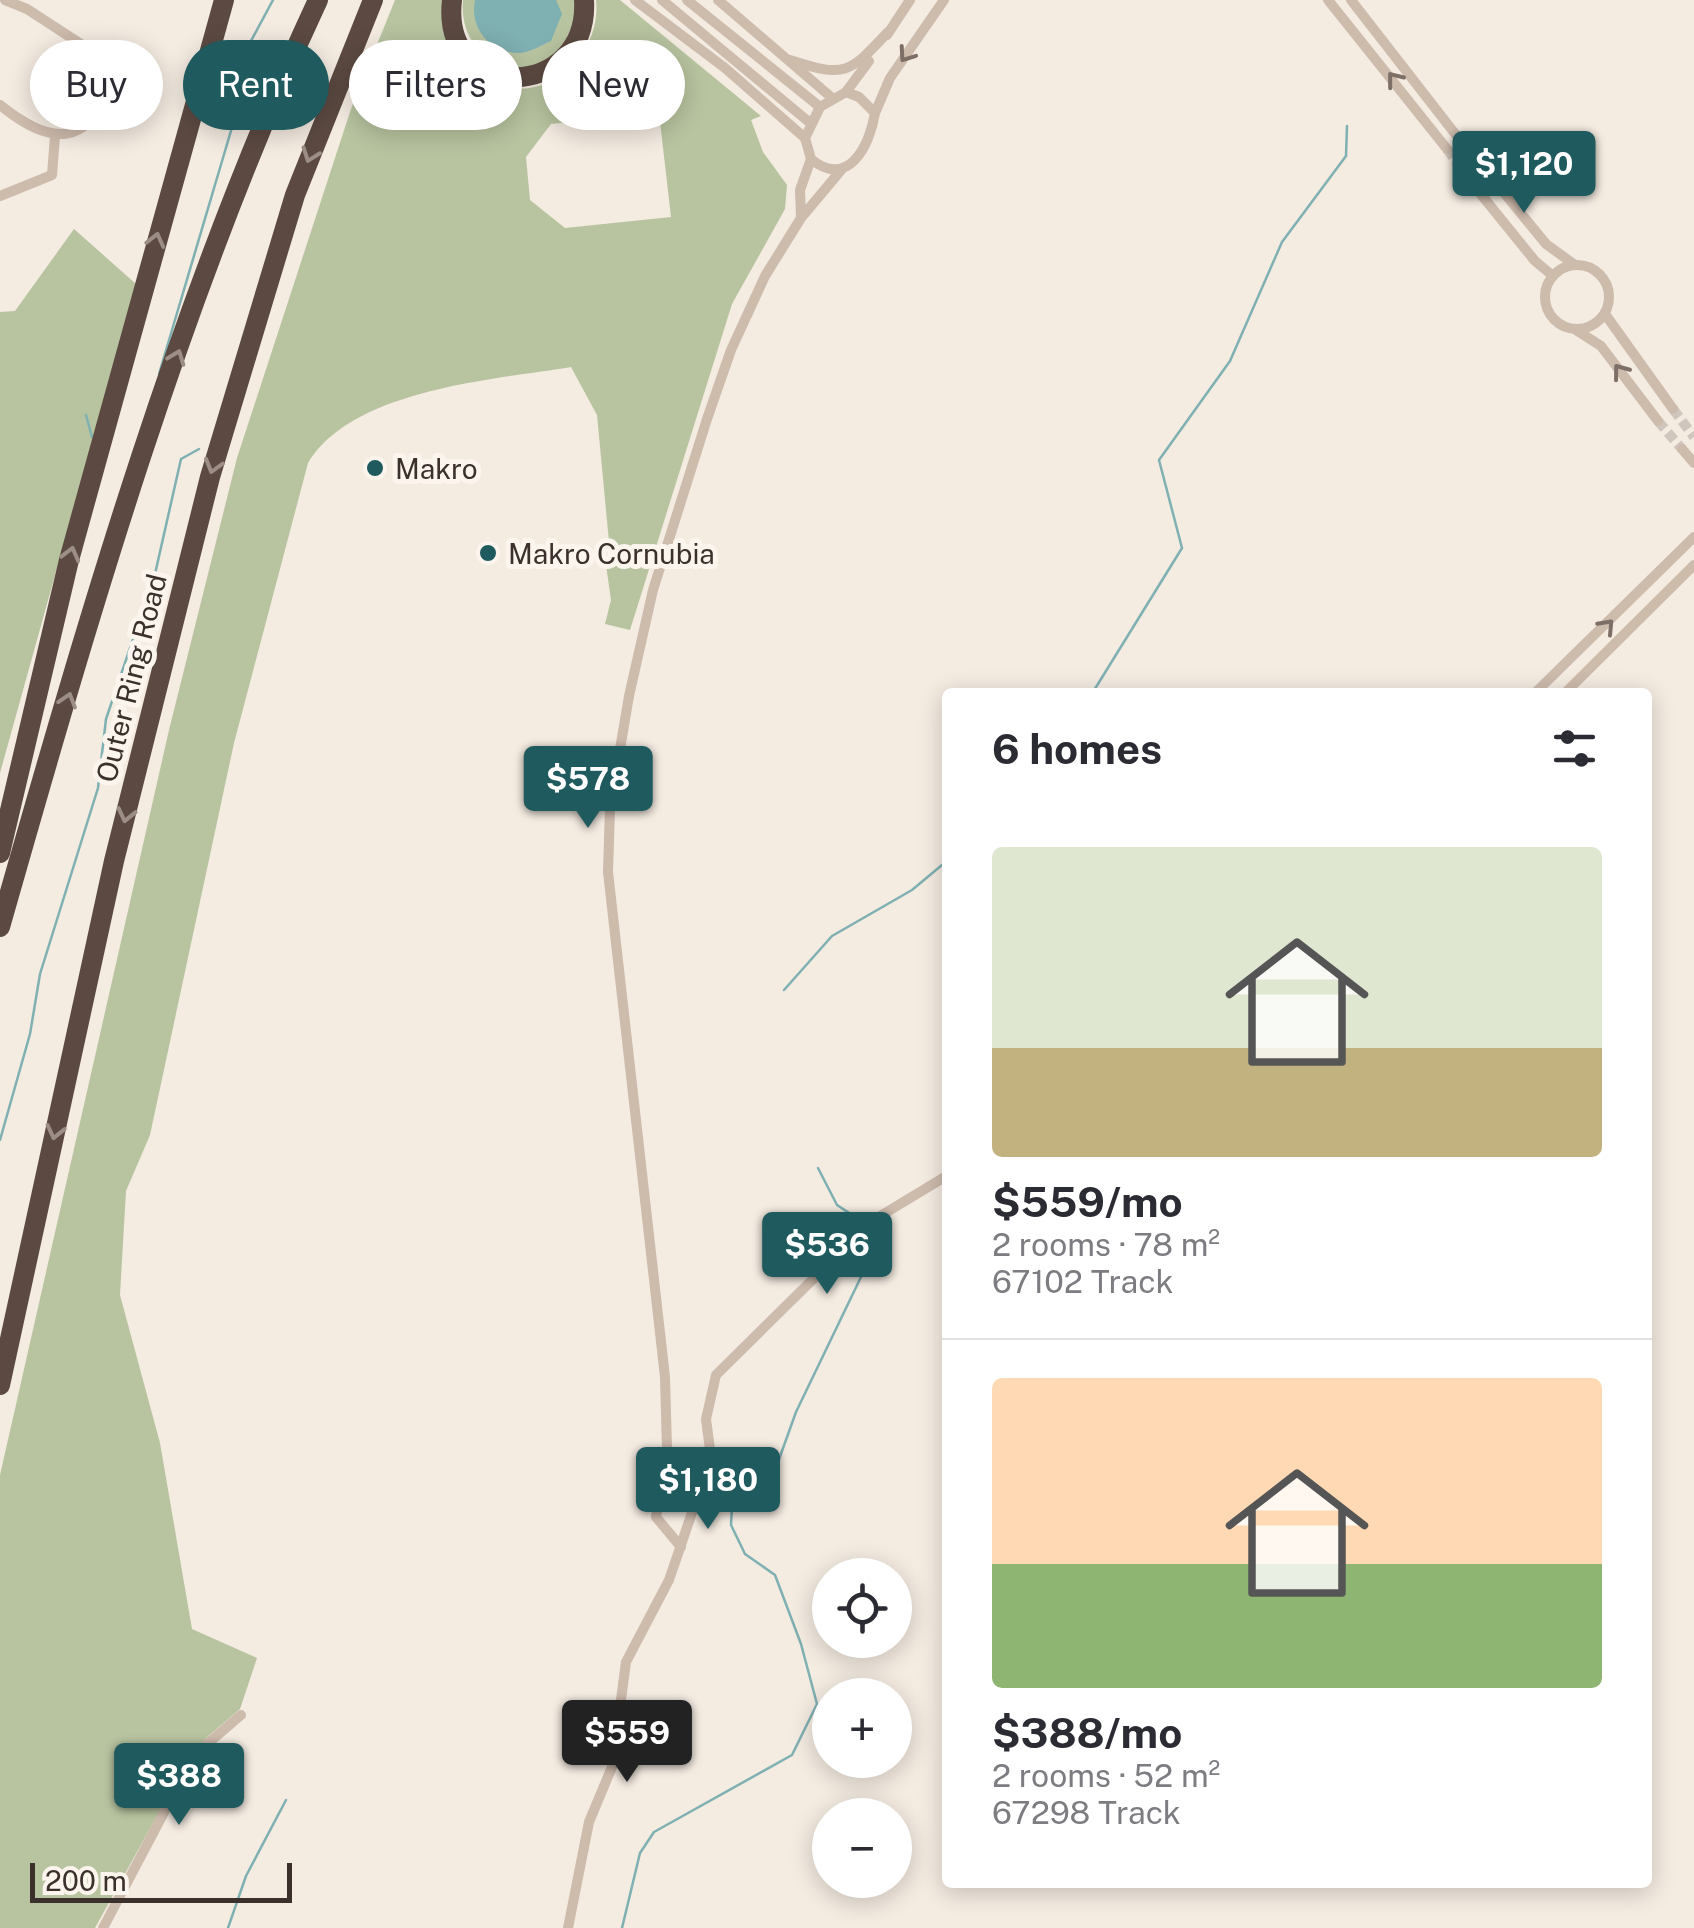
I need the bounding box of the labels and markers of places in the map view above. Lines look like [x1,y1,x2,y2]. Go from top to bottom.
pin: $1,120 [1443,131,1605,216]
place label: Makro [395,452,477,485]
marker: Makro [364,457,386,479]
place label: Makro Cornubia [508,537,715,570]
marker: Makro Cornubia [477,542,499,564]
pin: $578 [529,746,647,831]
pin: $536 [768,1212,886,1297]
pin: $1,180 [627,1447,789,1532]
pin: $559 [568,1700,686,1785]
pin: $388 [120,1743,238,1828]

